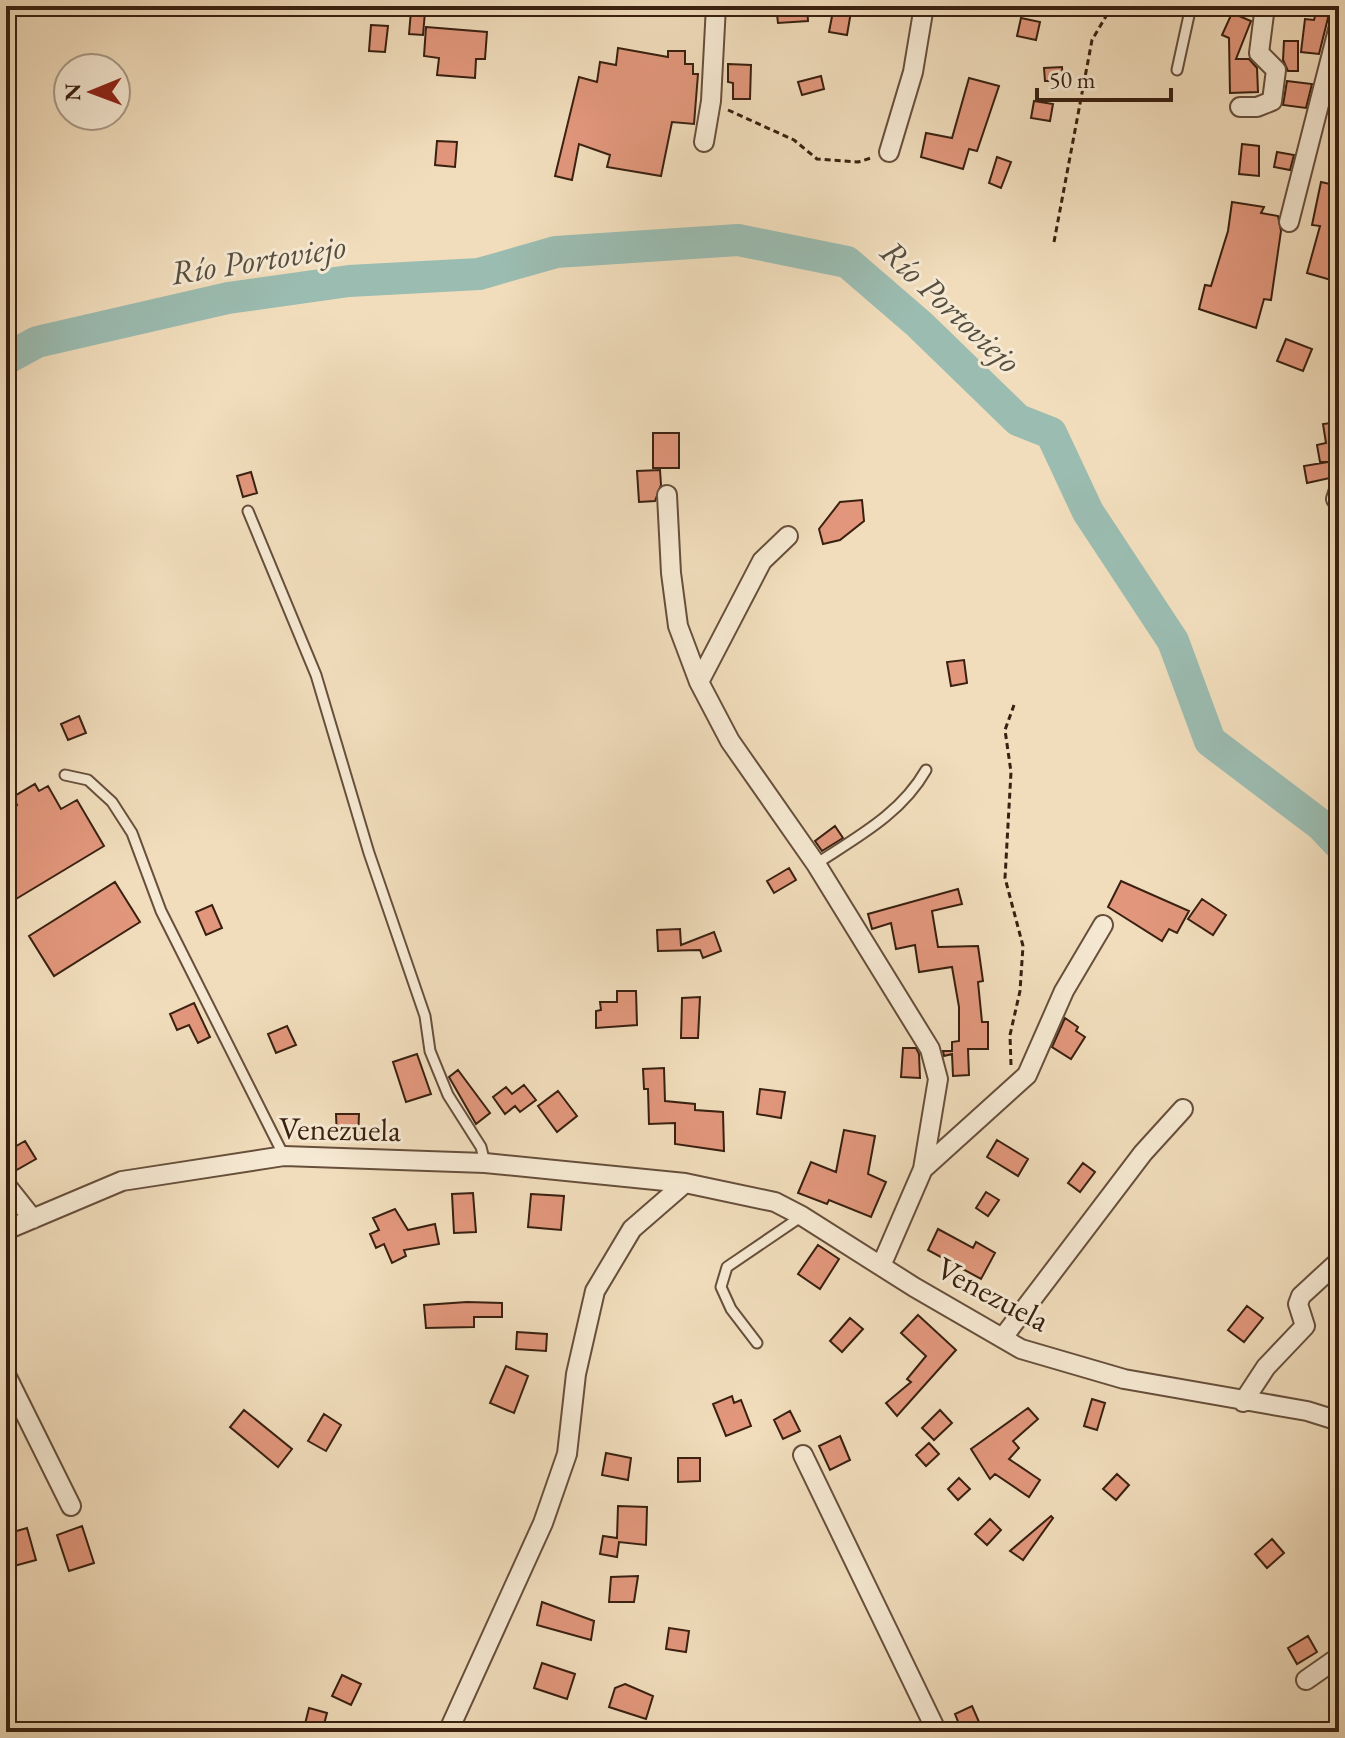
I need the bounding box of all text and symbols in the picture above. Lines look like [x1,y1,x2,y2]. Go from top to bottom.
north arrow [52,52,132,132]
scale bar [1037,52,1171,102]
text: 50 m [1049,64,1096,95]
text: N [58,83,87,101]
water label: Río Portoviejo [167,223,349,295]
water label: Río Portoviejo [871,230,1031,382]
street label: Venezuela [279,1107,402,1151]
street label: Venezuela [929,1247,1057,1341]

